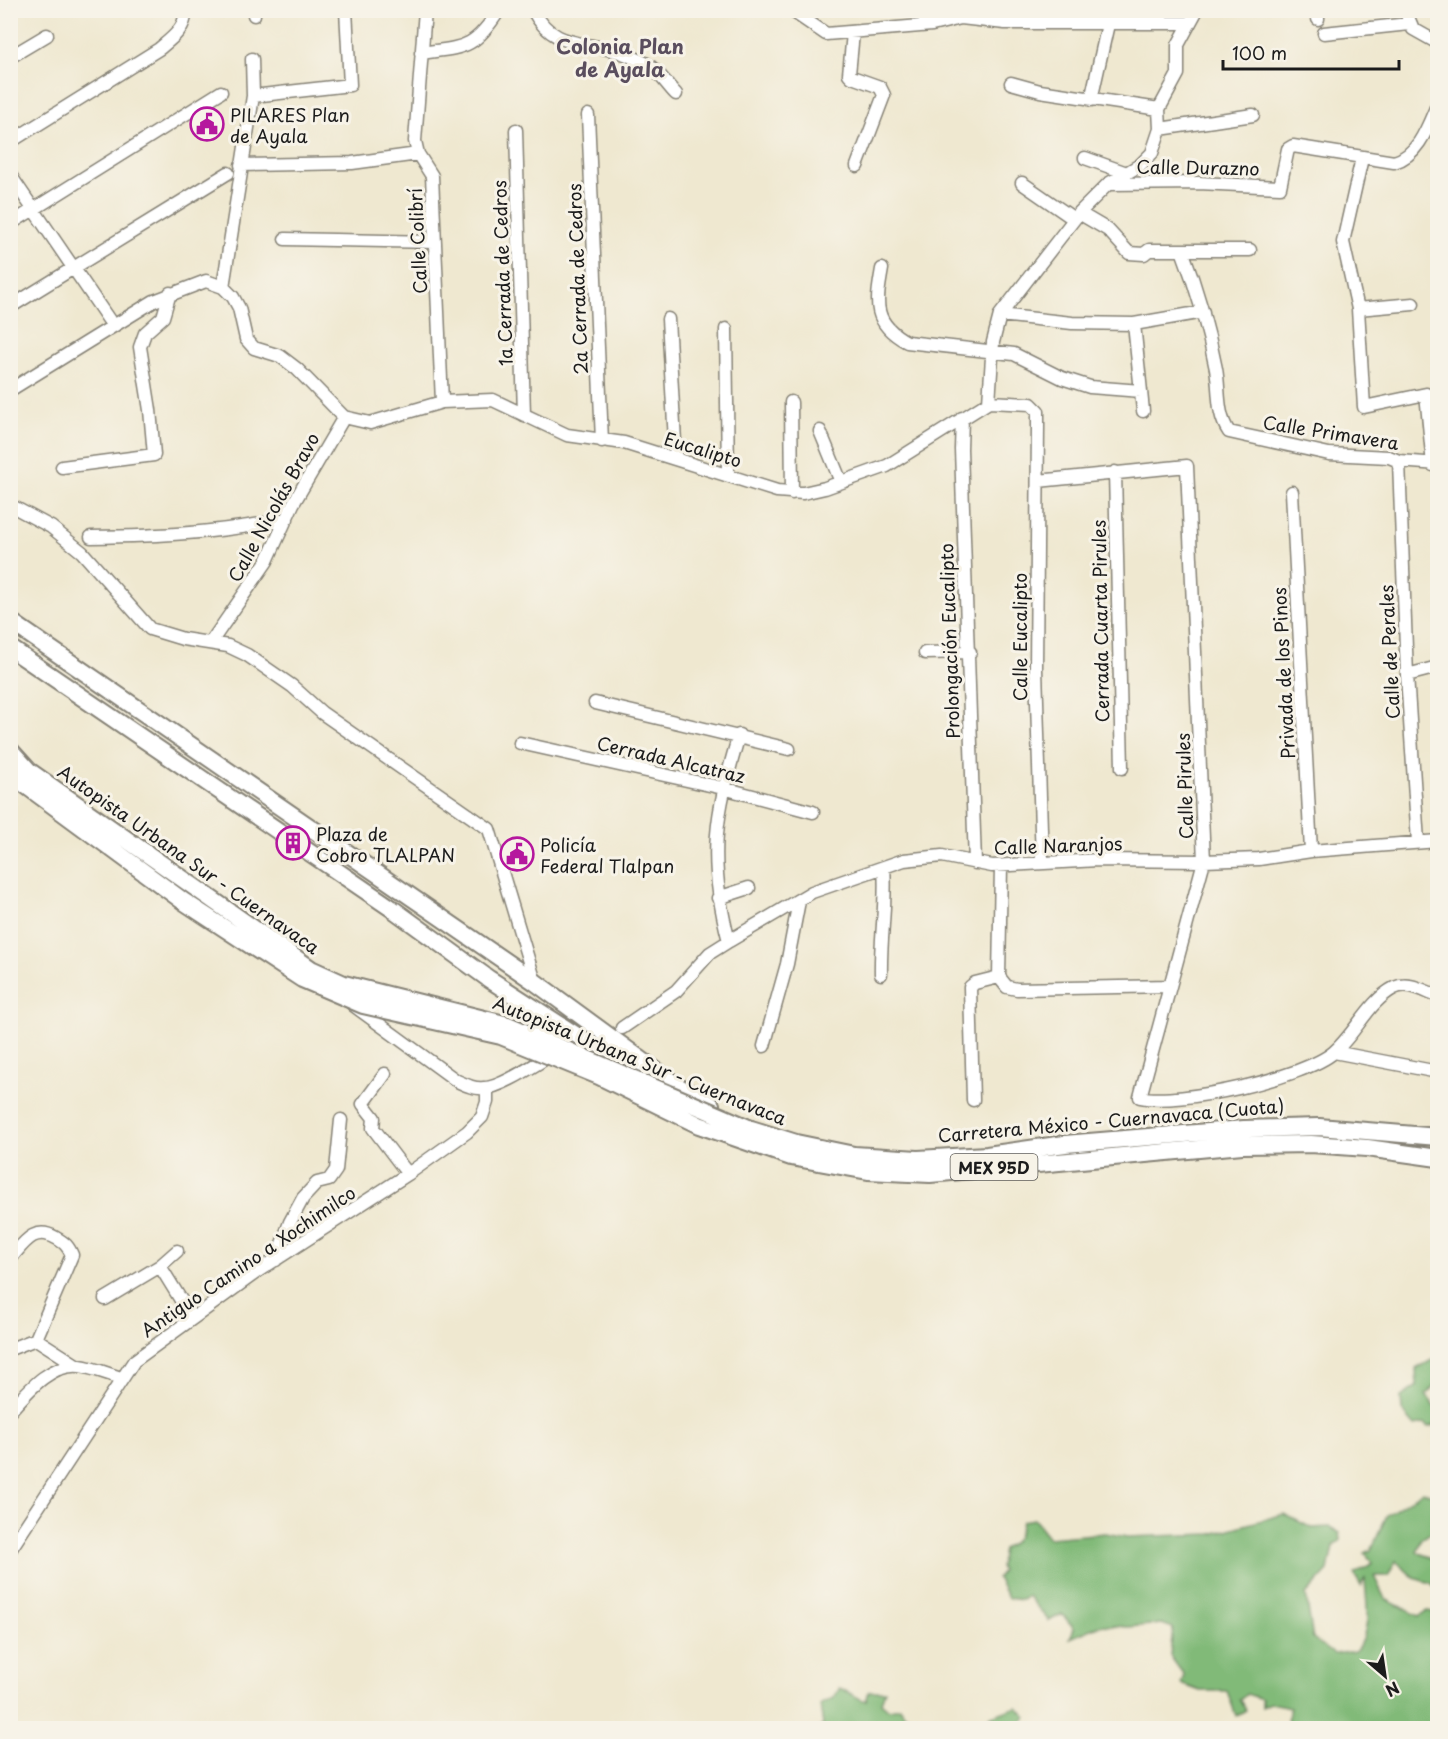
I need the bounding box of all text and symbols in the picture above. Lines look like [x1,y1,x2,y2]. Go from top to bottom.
district label: Colonia Plan de Ayala [556,31,684,84]
scale bar [1223,33,1398,71]
text: 100 m [1232,39,1287,66]
place label: PILARES Plan de Ayala [230,101,350,149]
public building icon: PILARES Plan de Ayala [189,106,225,142]
street label: Calle Durazno [1136,152,1260,182]
street label: 1a Cerrada de Cedros [485,180,519,366]
street label: 2a Cerrada de Cedros [560,183,594,375]
street label: Calle Colibrí [401,187,433,295]
street label: Calle Primavera [1261,408,1401,456]
street label: Eucalipto [661,424,745,474]
street label: Calle Nicolás Bravo [221,427,325,587]
street label: Cerrada Cuarta Pirules [1085,519,1115,723]
street label: Prolongación Eucalipto [932,543,966,739]
street label: Calle Eucalipto [1006,573,1033,701]
street label: Calle de Perales [1372,584,1406,720]
street label: Privada de los Pinos [1265,586,1301,760]
street label: Cerrada Alcatraz [594,729,748,789]
street label: Calle Pirules [1169,732,1199,840]
street label: Autopista Urbana Sur - Cuernavaca [53,758,326,961]
place label: Plaza de Cobro TLALPAN [316,820,455,868]
building icon: Plaza de Cobro TLALPAN [275,825,311,861]
street label: Calle Naranjos [993,829,1123,861]
place label: Policía Federal Tlalpan [540,831,674,879]
public building icon: Policía Federal Tlalpan [499,836,535,872]
street label: Autopista Urbana Sur - Cuernavaca [489,989,791,1132]
street label: Carretera México - Cuernavaca (Cuota) [937,1091,1285,1149]
road number: MEX 95D [950,1154,1038,1180]
street label: Antiguo Camino a Xochimilco [135,1179,361,1343]
north arrow [1355,1646,1415,1706]
text: N [1381,1676,1404,1704]

